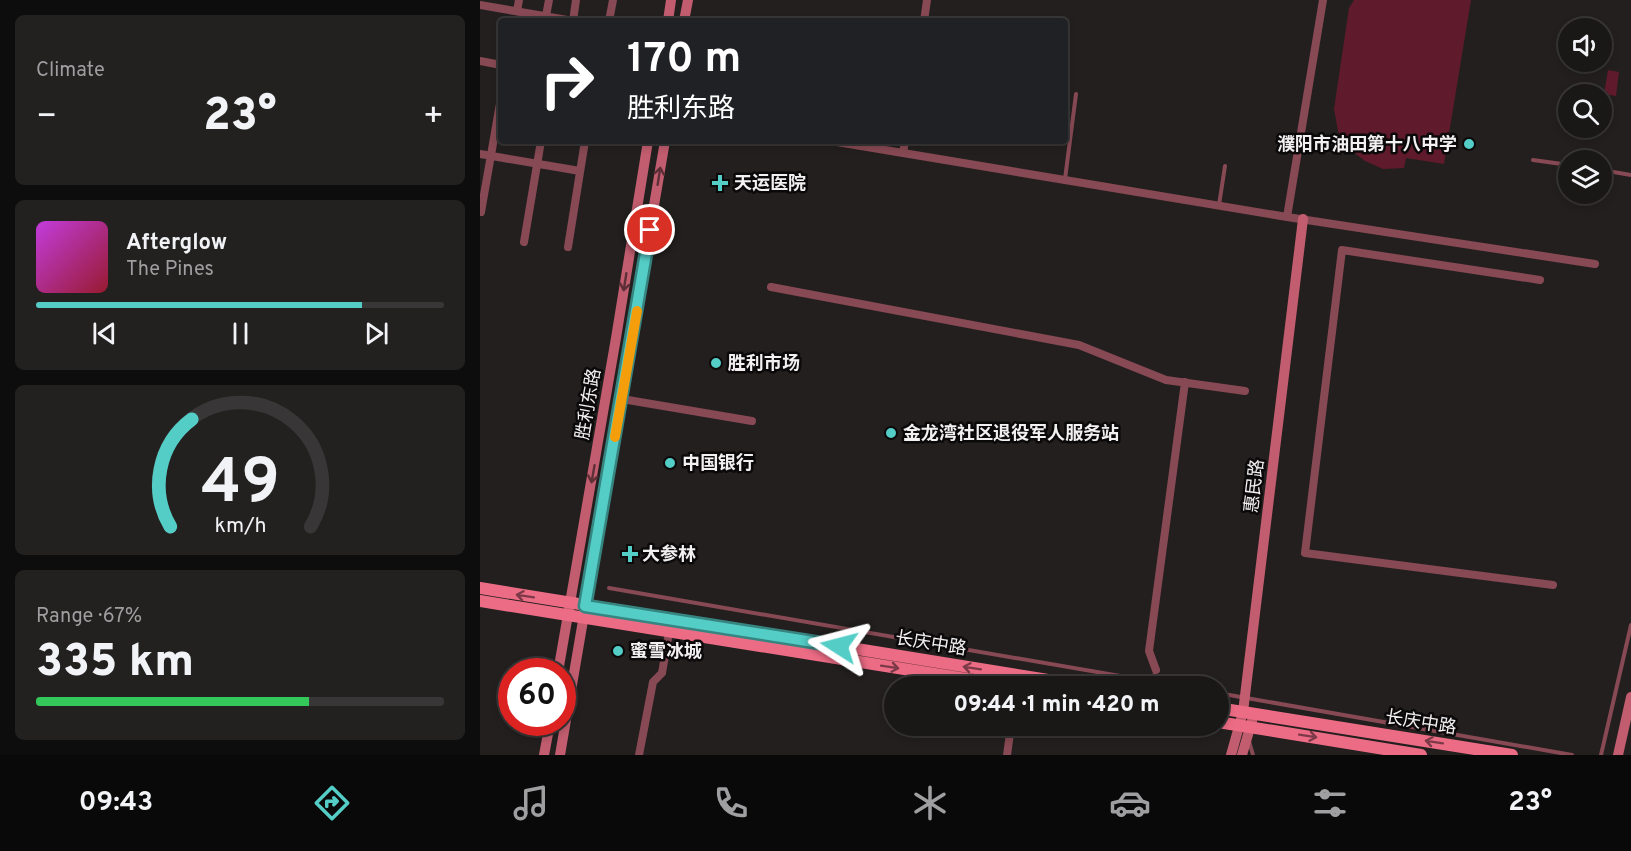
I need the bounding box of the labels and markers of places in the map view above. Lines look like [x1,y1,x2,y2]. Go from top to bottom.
place label: 濮阳市油田第十八中学 [1277,134,1457,157]
marker: 濮阳市油田第十八中学 [1462,137,1476,151]
place label: 天运医院 [734,173,806,196]
marker: 天运医院 [711,174,729,192]
pin [624,204,675,255]
place label: 胜利市场 [728,353,800,376]
marker: 胜利市场 [709,356,723,370]
place label: 金龙湾社区退役军人服务站 [903,423,1119,446]
marker: 金龙湾社区退役军人服务站 [884,426,898,440]
place label: 中国银行 [682,452,754,476]
marker: 中国银行 [663,456,677,470]
place label: 大参林 [642,544,696,567]
marker: 大参林 [623,547,637,561]
place label: 蜜雪冰城 [630,641,702,664]
marker: 蜜雪冰城 [611,644,625,658]

